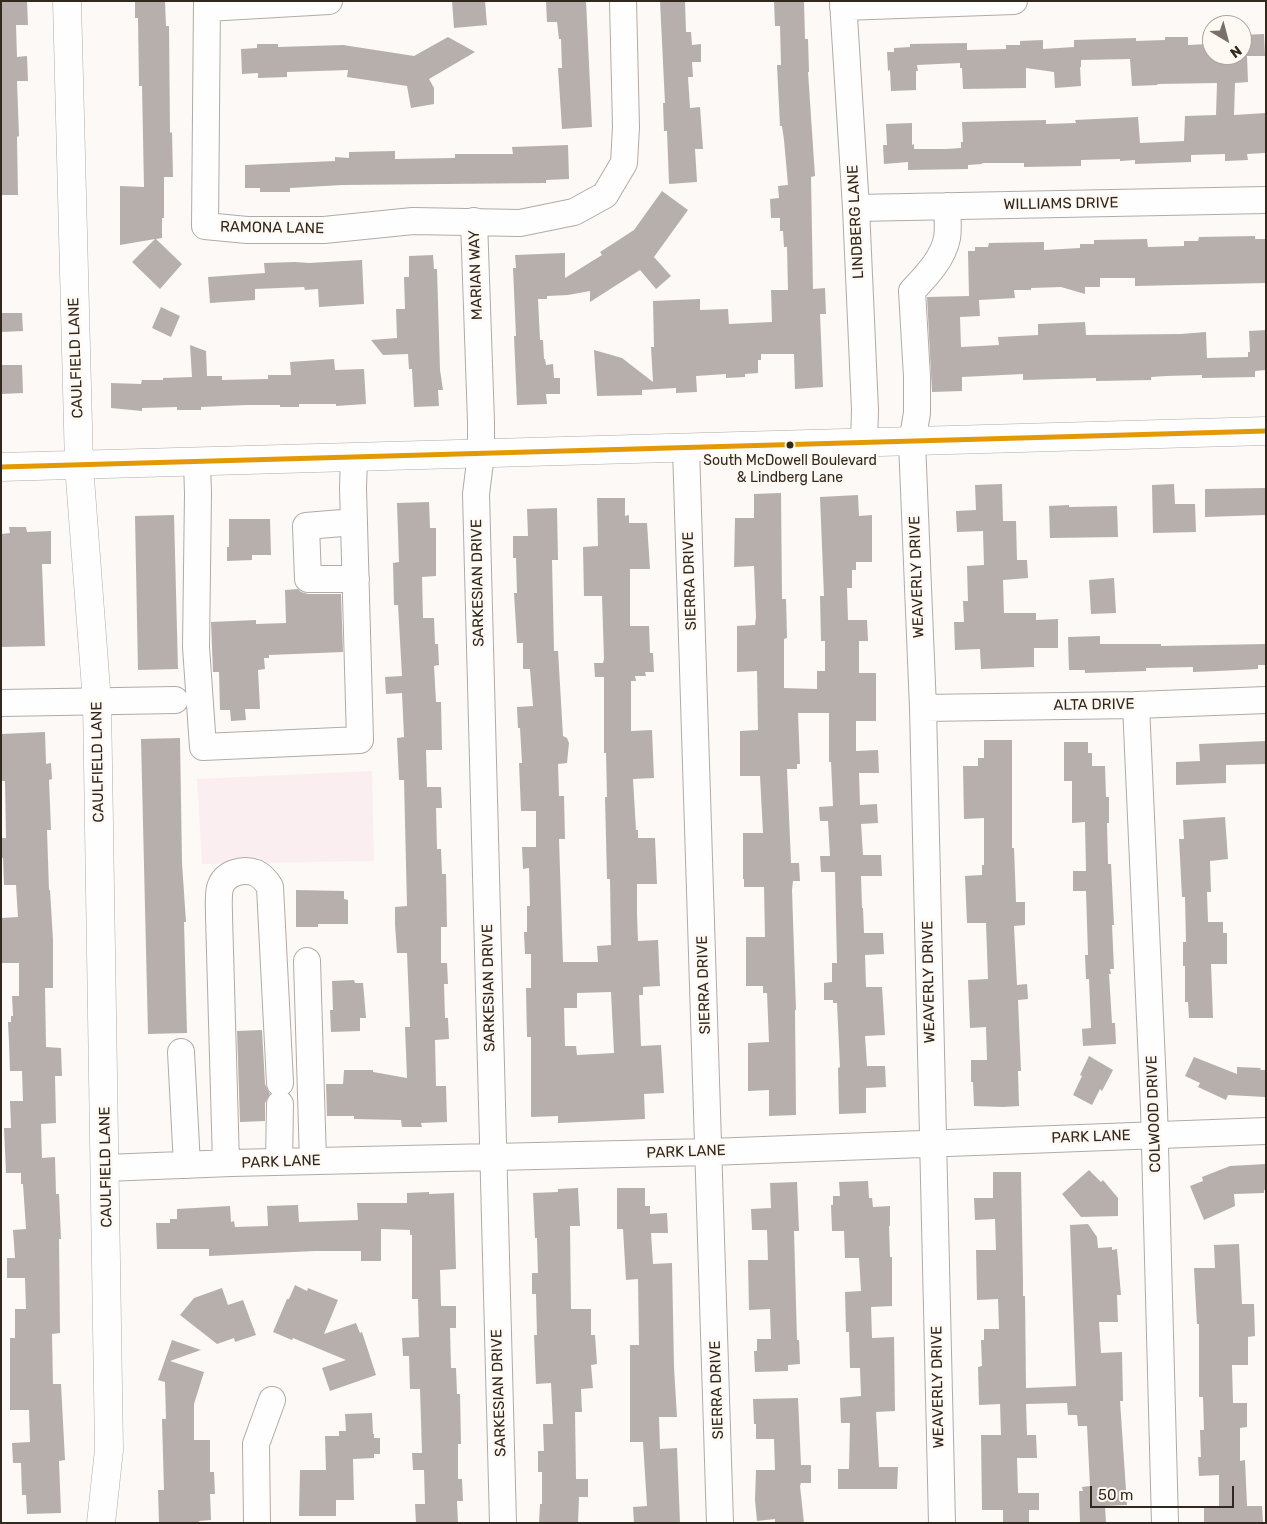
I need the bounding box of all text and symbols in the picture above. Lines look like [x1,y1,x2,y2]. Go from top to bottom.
north arrow [1202,15,1252,65]
text: N [1227,42,1245,61]
street label: LINDBERG LANE [844,165,868,279]
street label: WILLIAMS DRIVE [1003,194,1119,214]
street label: RAMONA LANE [220,218,324,238]
street label: MARIAN WAY [465,230,487,320]
street label: CAULFIELD LANE [65,297,87,419]
marker: South McDowell Boulevard & Lindberg Lane [785,440,795,450]
place label: South McDowell Boulevard & Lindberg Lane [703,453,877,486]
street label: WEAVERLY DRIVE [906,515,928,639]
street label: SARKESIAN DRIVE [468,519,488,647]
street label: SIERRA DRIVE [679,531,701,631]
street label: ALTA DRIVE [1053,695,1135,715]
street label: CAULFIELD LANE [88,701,108,823]
street label: WEAVERLY DRIVE [919,921,939,1043]
street label: SARKESIAN DRIVE [479,924,499,1052]
street label: SIERRA DRIVE [693,935,715,1035]
street label: COLWOOD DRIVE [1143,1055,1165,1173]
street label: CAULFIELD LANE [96,1106,116,1228]
street label: PARK LANE [1051,1127,1131,1147]
street label: PARK LANE [646,1142,726,1162]
street label: PARK LANE [241,1152,321,1172]
street label: WEAVERLY DRIVE [928,1326,948,1448]
street label: SARKESIAN DRIVE [488,1329,510,1457]
street label: SIERRA DRIVE [706,1340,728,1440]
scale bar [1092,1476,1236,1508]
text: 50 m [1098,1486,1133,1504]

